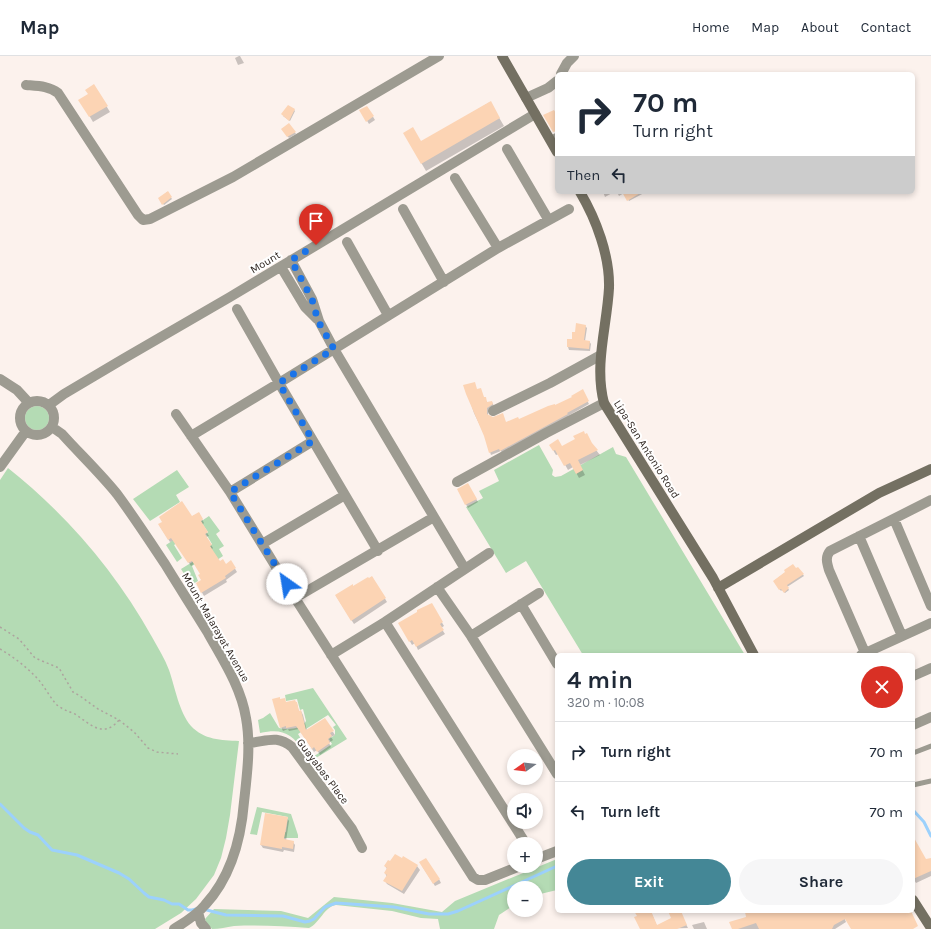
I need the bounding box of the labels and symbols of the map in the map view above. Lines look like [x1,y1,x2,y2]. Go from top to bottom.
pin [299,204,333,245]
street label: Mount [248,248,283,276]
street label: Lipa-San Antonio Road [611,398,682,501]
position arrow [266,563,308,605]
street label: Mount Malarayat Avenue [179,570,252,685]
street label: Guayabas Place [294,736,352,807]
north arrow [507,749,543,785]

